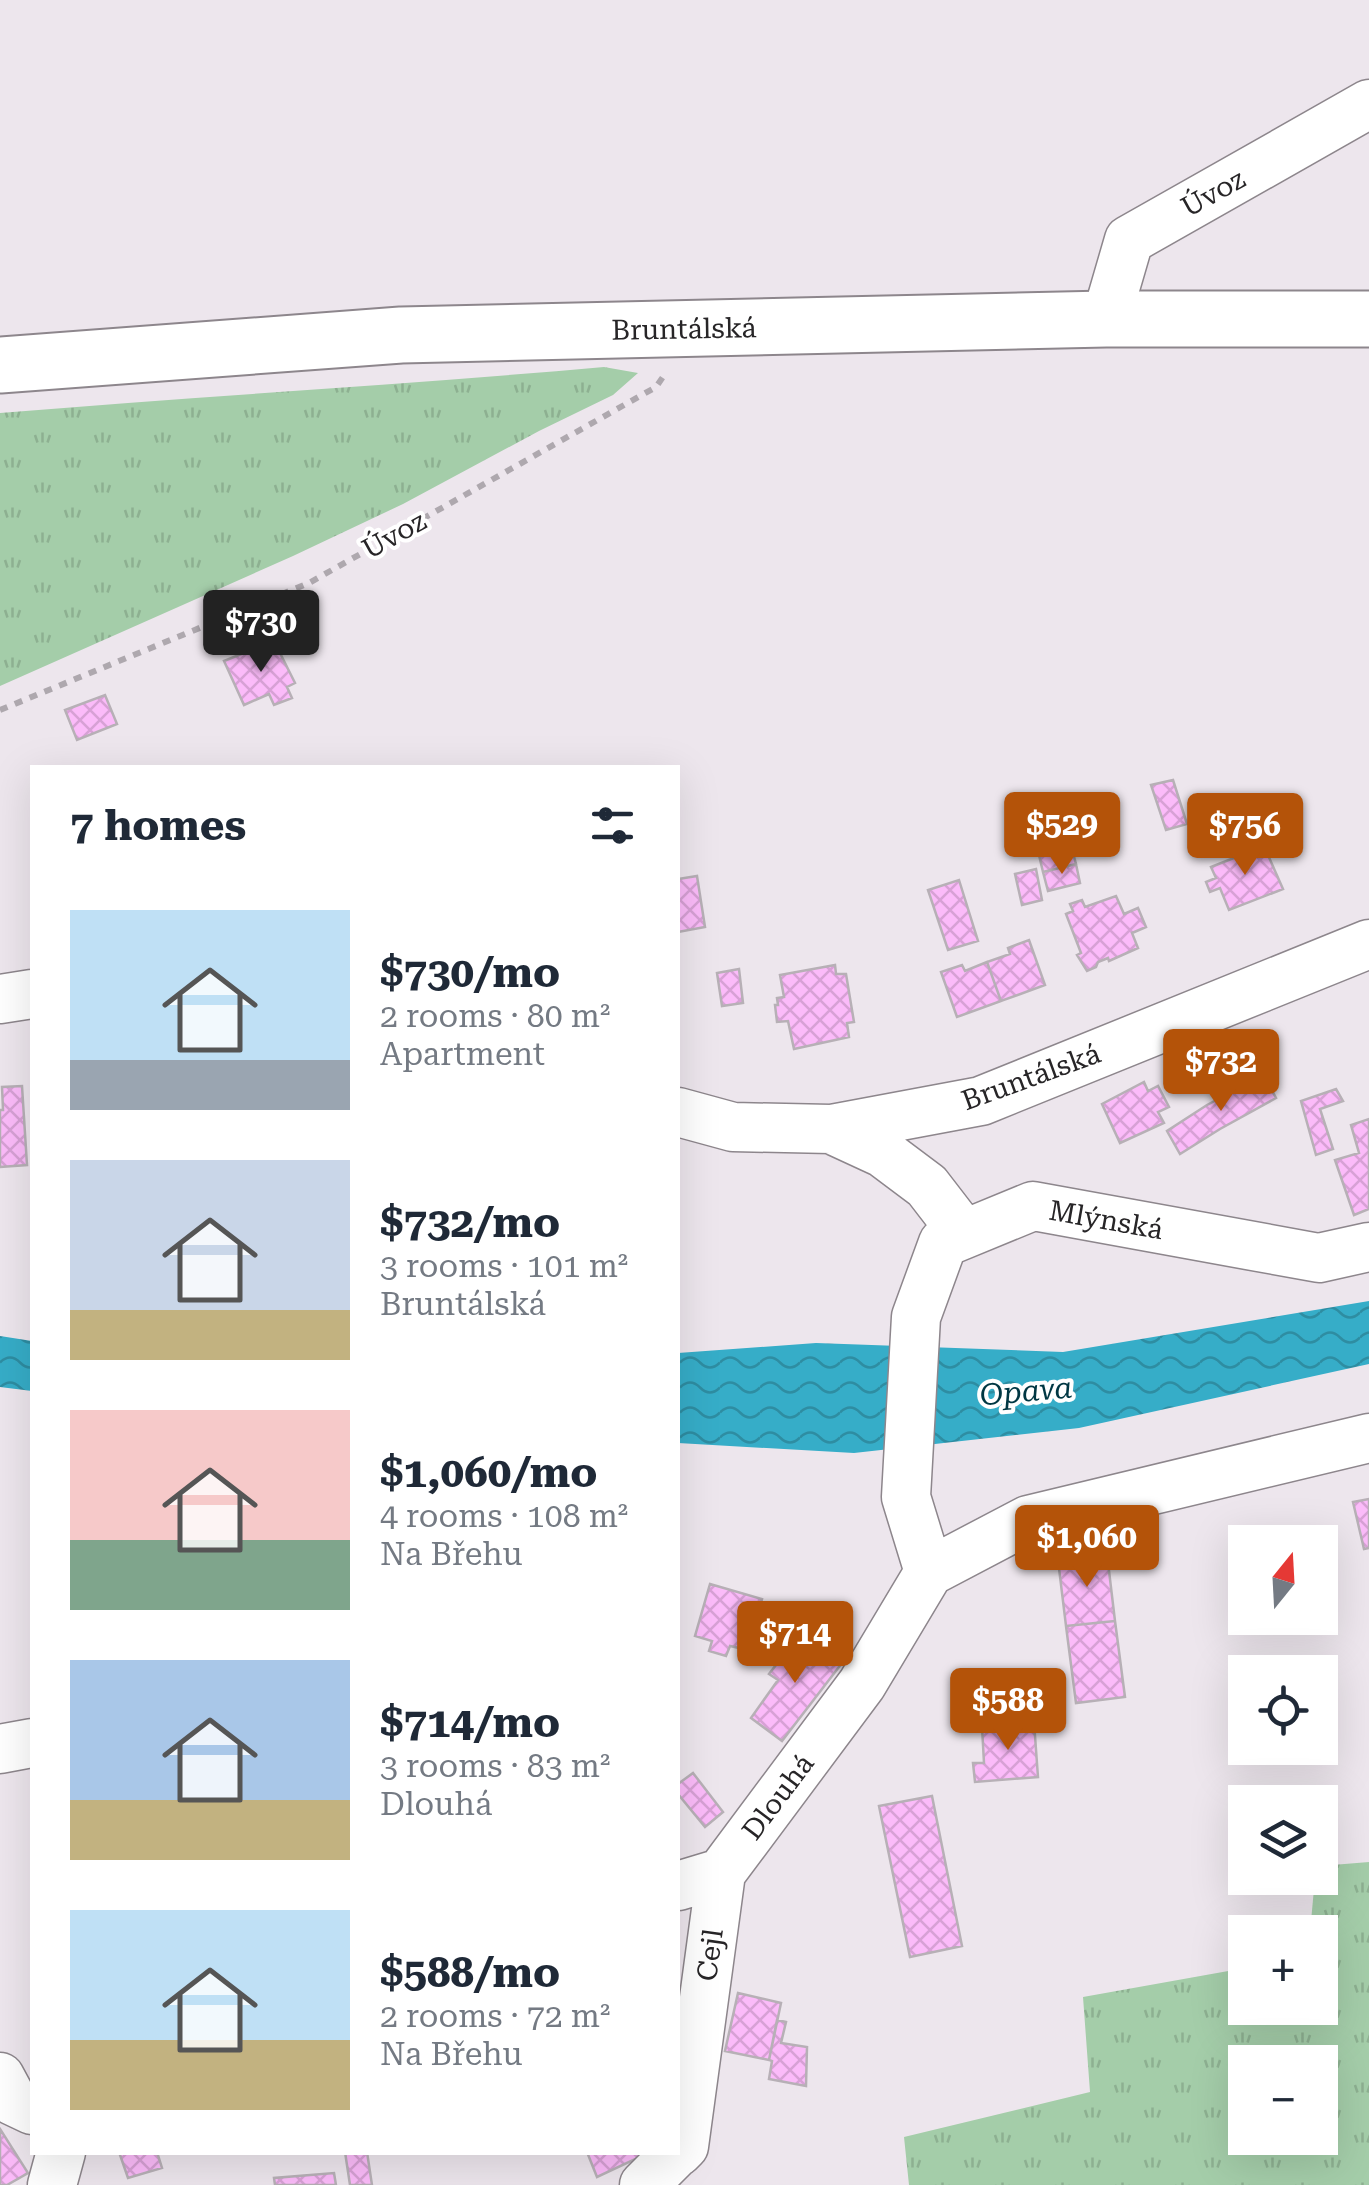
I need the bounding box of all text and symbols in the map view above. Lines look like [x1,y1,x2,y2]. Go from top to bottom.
street label: Úvoz [1175,161,1251,224]
street label: Bruntálská [611,311,757,347]
street label: Úvoz [356,503,432,566]
pin: $730 [202,590,320,675]
text: $730 [225,603,297,641]
pin: $529 [1003,792,1121,877]
pin: $756 [1186,793,1304,878]
icon: filters [585,798,640,853]
text: 7 homes [70,801,246,850]
text: $529 [1026,805,1098,843]
text: $756 [1209,806,1281,844]
text: $730/mo [380,948,560,997]
icon: home [150,950,270,1070]
text: 2 rooms · 80 m² [380,997,610,1035]
pin: $732 [1162,1029,1280,1114]
text: Apartment [380,1035,545,1073]
street label: Bruntálská [957,1037,1105,1117]
text: $732 [1185,1042,1257,1080]
street label: Mlýnská [1046,1194,1166,1246]
text: $732/mo [380,1198,560,1247]
icon: home [150,1200,270,1320]
text: 3 rooms · 101 m² [380,1247,628,1285]
text: Bruntálská [380,1285,546,1323]
water label: Opava [978,1370,1074,1412]
text: $1,060/mo [380,1448,597,1497]
icon: home [150,1450,270,1570]
text: 4 rooms · 108 m² [380,1497,628,1535]
pin: $1,060 [1006,1505,1168,1590]
text: $1,060 [1037,1518,1137,1556]
north arrow [1228,1525,1338,1635]
map controls [1228,1525,1338,2155]
text: Na Břehu [380,1535,522,1573]
pin: $714 [736,1601,854,1686]
text: $714 [759,1614,831,1652]
button: locate [1228,1655,1338,1765]
pin: $588 [949,1668,1067,1753]
text: $588 [972,1681,1044,1719]
text: $714/mo [380,1698,560,1747]
icon: home [150,1700,270,1820]
text: 3 rooms · 83 m² [380,1747,610,1785]
street label: Dlouhá [735,1748,821,1846]
text: Dlouhá [380,1785,492,1823]
button: layers [1228,1785,1338,1895]
button: + [1228,1915,1338,2025]
street label: Cejl [690,1926,730,1983]
text: $588/mo [380,1948,560,1997]
icon: home [150,1950,270,2070]
text: 2 rooms · 72 m² [380,1997,610,2035]
text: Na Břehu [380,2035,522,2073]
button: − [1228,2045,1338,2155]

